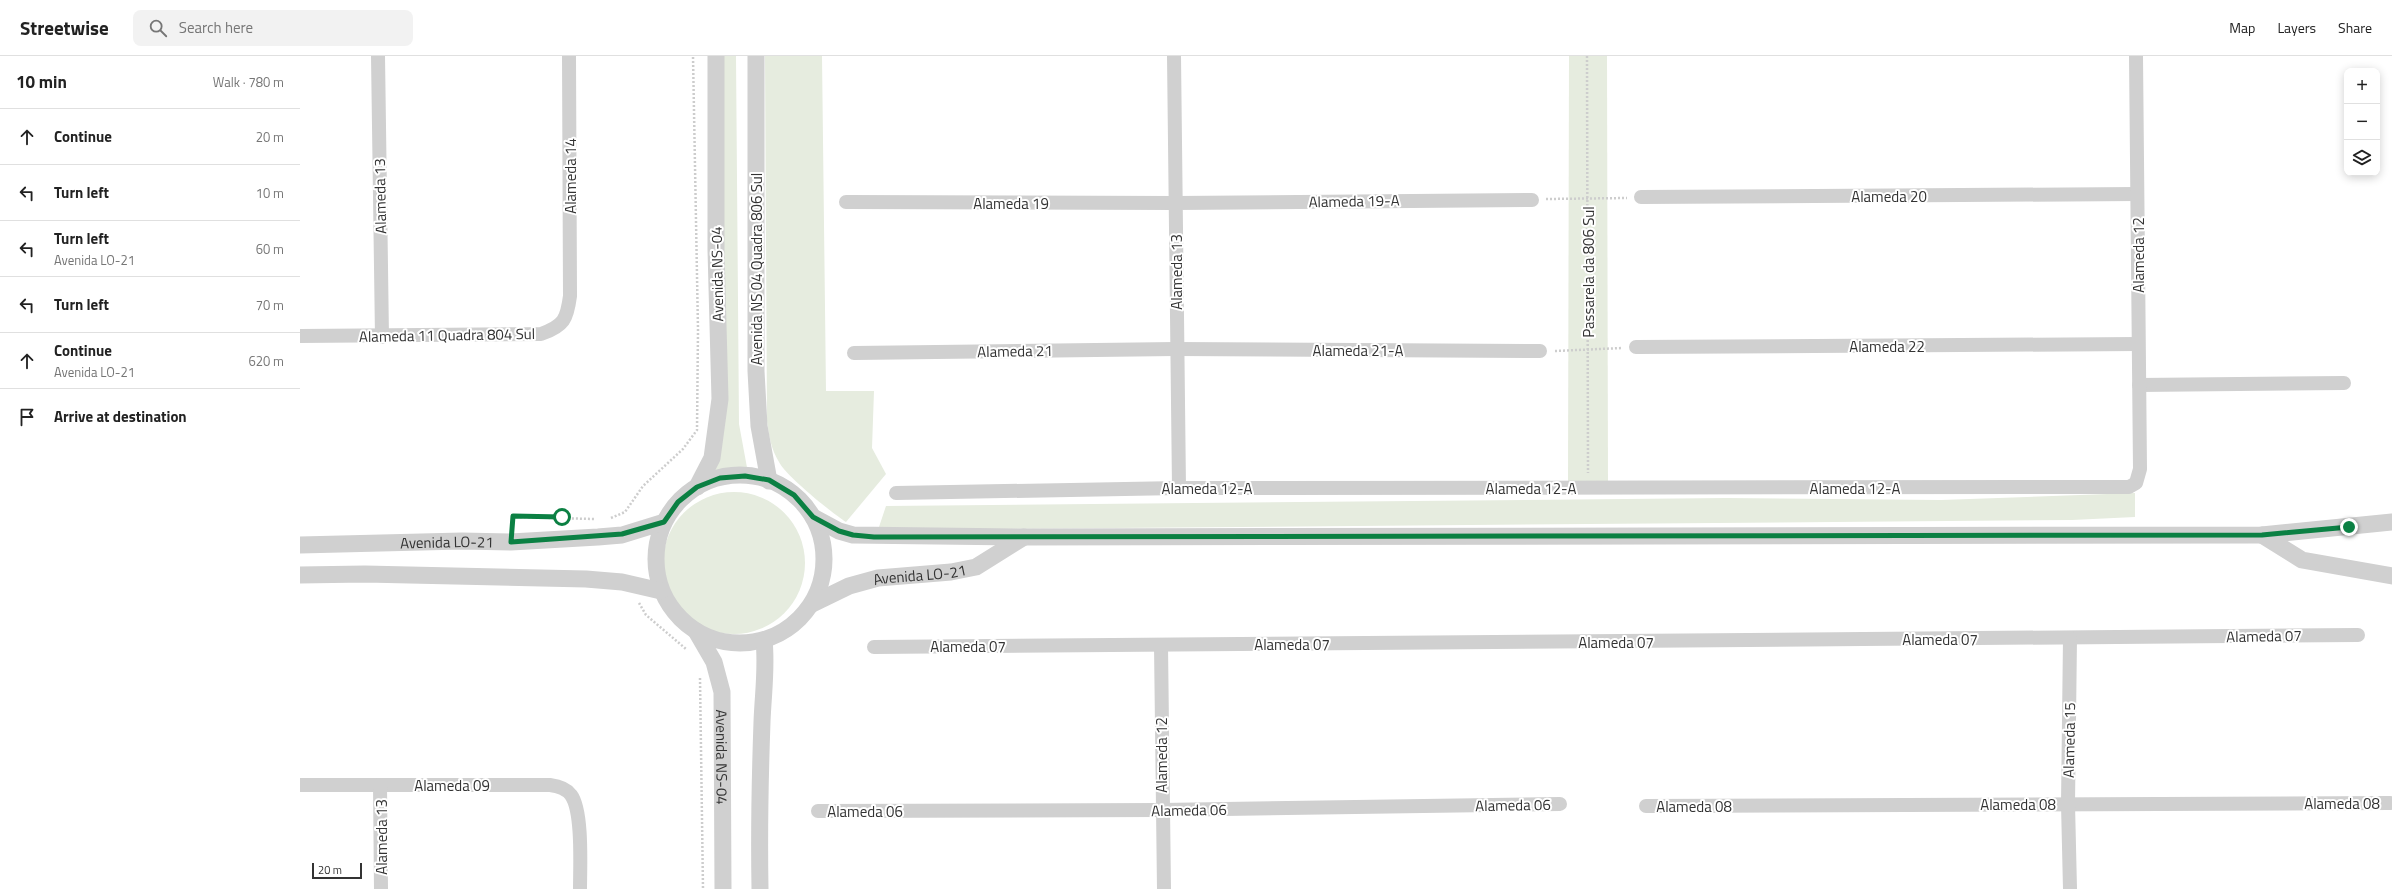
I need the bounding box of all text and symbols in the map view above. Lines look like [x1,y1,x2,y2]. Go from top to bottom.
search box [133,10,413,46]
text: Streetwise [20,13,109,42]
text: Search here [179,16,253,39]
icon: search [147,17,169,39]
text: Map [2229,17,2255,38]
text: Layers [2277,17,2316,38]
text: Share [2338,17,2372,38]
map controls [2344,68,2380,176]
button: + [2344,68,2380,104]
text: 10 min [16,69,67,95]
text: Walk · 780 m [213,72,284,92]
button: − [2344,104,2380,140]
text: Continue [54,125,112,148]
icon: ahead [16,126,38,148]
text: 20 m [256,127,284,147]
street label: Alameda 14 [559,138,582,214]
button: layers [2344,140,2380,176]
street label: Alameda 13 [368,158,392,234]
street label: Avenida NS 04 Quadra 806 Sul [745,173,768,365]
text: Turn left [54,181,109,204]
icon: left [16,182,38,204]
text: 10 m [256,183,284,203]
street label: Alameda 20 [1851,185,1927,208]
street label: Alameda 19-A [1308,189,1400,213]
street label: Alameda 19 [973,192,1049,215]
street label: Passarela da 806 Sul [1577,206,1600,338]
street label: Alameda 12 [2127,217,2150,293]
street label: Avenida NS-04 [705,226,729,322]
text: Turn left [54,227,109,250]
street label: Alameda 13 [1165,234,1188,310]
icon: left [16,238,38,260]
text: 60 m [256,239,284,259]
text: Avenida LO-21 [54,250,135,270]
text: Turn left [54,293,109,316]
icon: left [16,294,38,316]
text: 70 m [256,295,284,315]
street label: Alameda 11 Quadra 804 Sul [359,322,535,348]
street label: Alameda 22 [1849,335,1925,358]
text: Continue [54,339,112,362]
street label: Alameda 21 [977,339,1053,363]
street label: Alameda 21-A [1313,339,1404,362]
icon: ahead [16,350,38,372]
text: 620 m [248,351,284,371]
text: Avenida LO-21 [54,362,135,382]
text: Arrive at destination [54,405,187,428]
icon: arrive [16,406,38,428]
street label: Alameda 12-A [1162,477,1253,500]
street label: Alameda 12-A [1486,477,1577,500]
street label: Alameda 12-A [1810,477,1901,500]
route start [553,508,571,526]
route end [2340,518,2358,536]
street label: Avenida LO-21 [400,529,494,554]
street label: Avenida LO-21 [870,558,968,590]
street label: Alameda 07 [2226,624,2302,648]
street label: Alameda 07 [1902,628,1978,651]
street label: Alameda 07 [1578,631,1654,654]
street label: Alameda 07 [1254,633,1330,656]
street label: Alameda 07 [930,635,1006,658]
street label: Alameda 15 [2057,702,2081,778]
street label: Avenida NS-04 [711,709,734,805]
street label: Alameda 12 [1150,717,1173,793]
street label: Alameda 09 [414,774,490,797]
street label: Alameda 08 [2304,792,2380,815]
street label: Alameda 06 [1475,793,1551,817]
street label: Alameda 08 [1980,793,2056,816]
street label: Alameda 08 [1656,795,1732,818]
street label: Alameda 06 [1151,798,1227,822]
street label: Alameda 13 [370,799,393,875]
street label: Alameda 06 [827,800,903,823]
scale bar [312,861,362,880]
text: 20 m [318,862,342,878]

